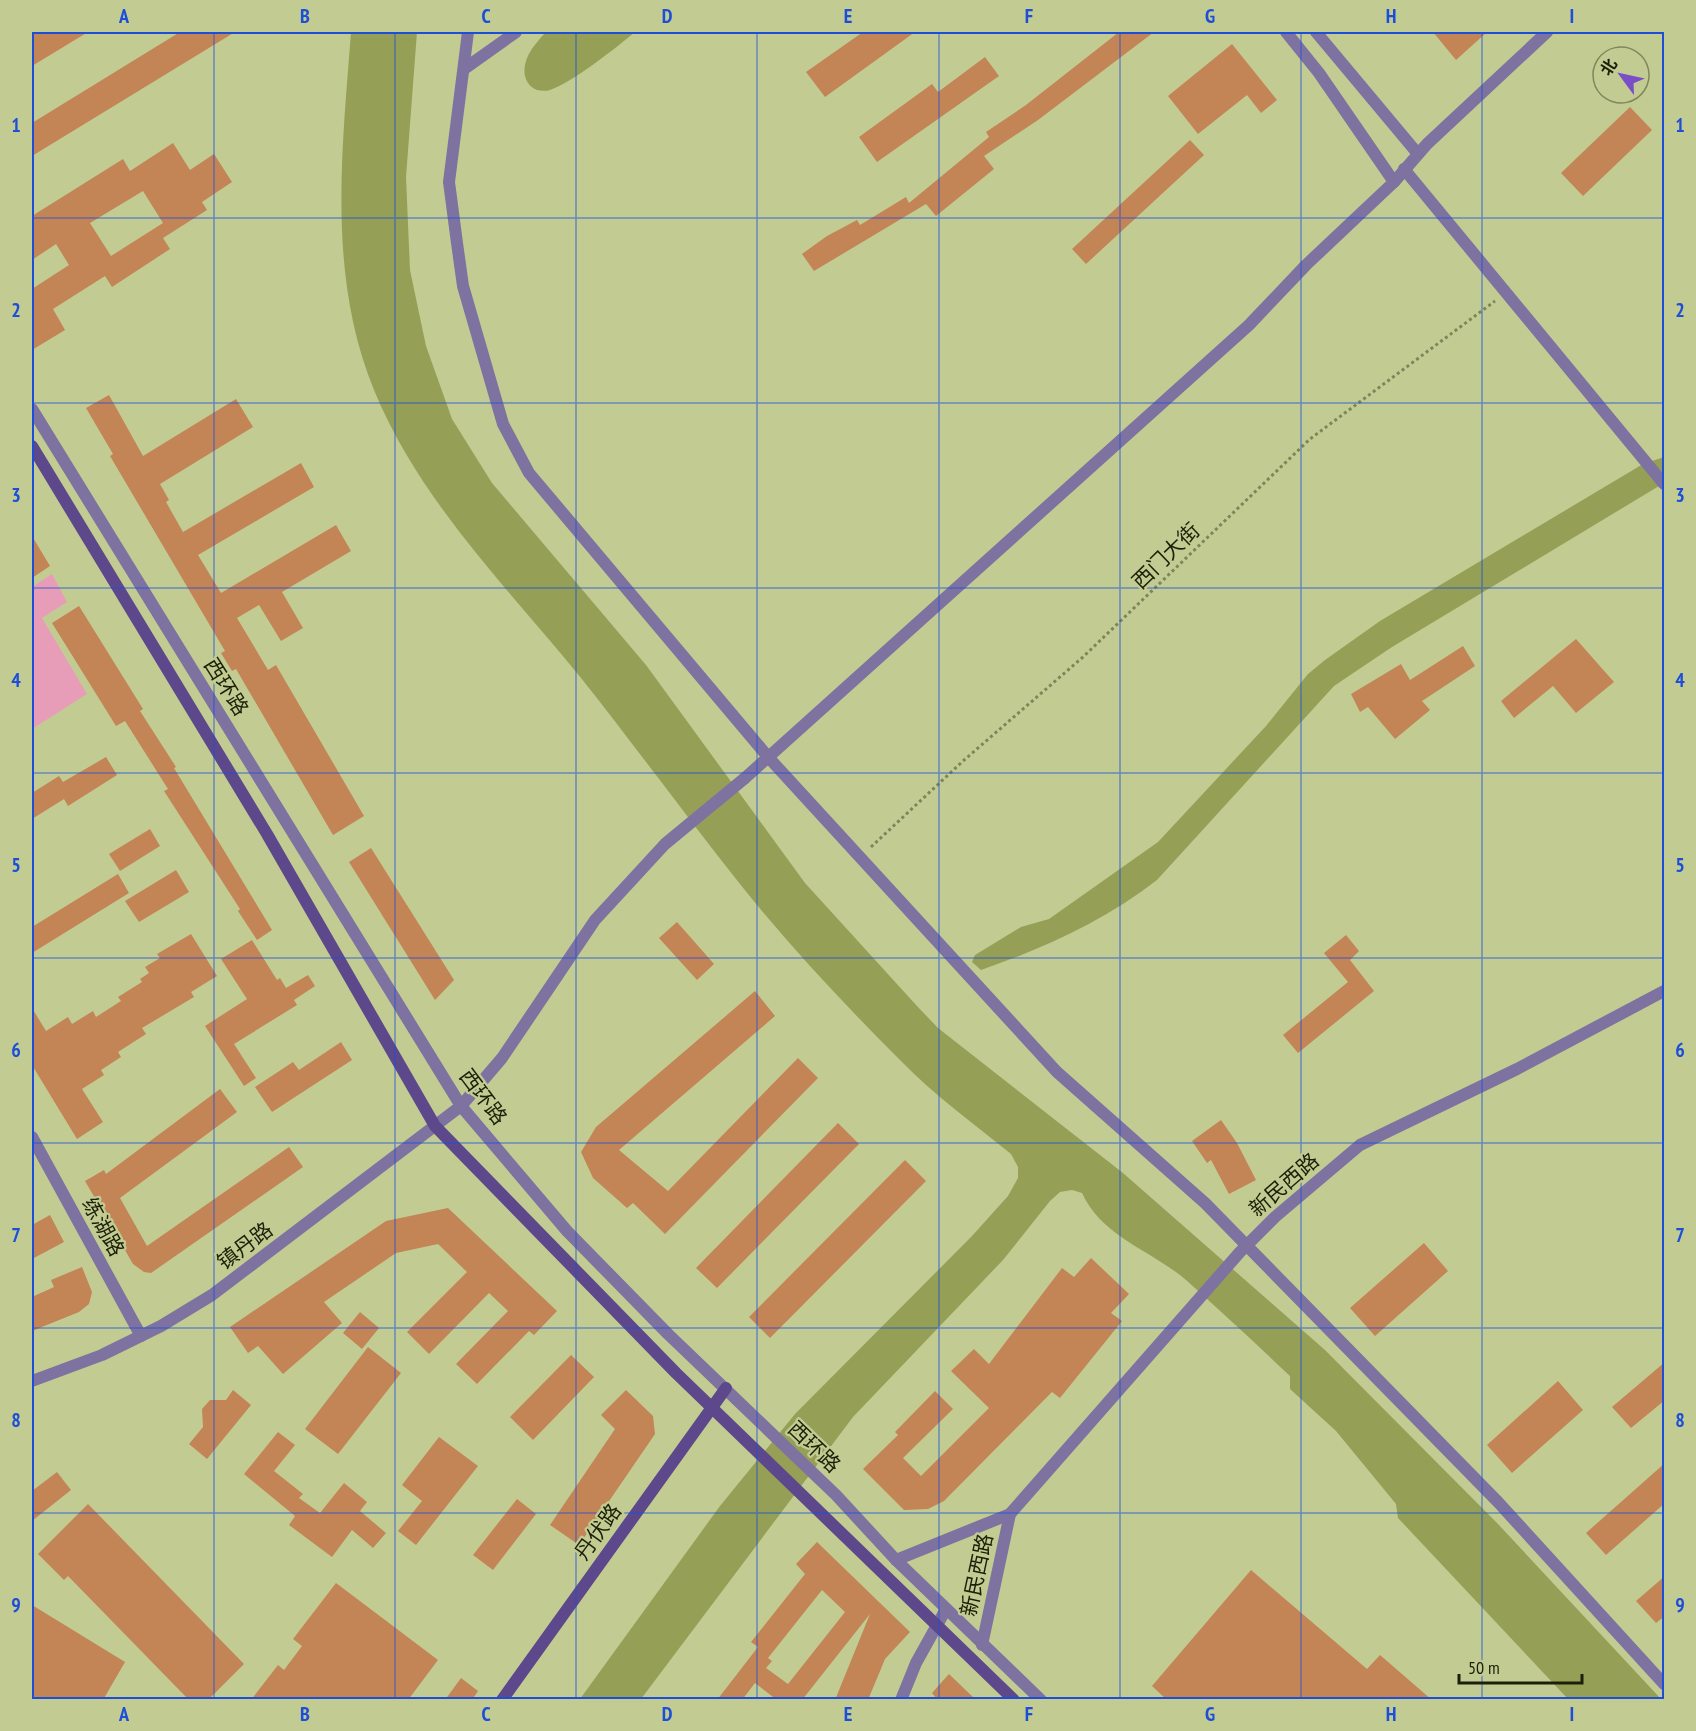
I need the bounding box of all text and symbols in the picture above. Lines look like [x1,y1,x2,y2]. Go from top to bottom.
text: A [118,3,130,29]
text: B [300,3,310,29]
text: C [481,3,491,29]
text: D [662,3,673,29]
text: E [844,3,852,29]
text: F [1025,3,1033,29]
text: G [1205,3,1215,29]
text: H [1386,3,1396,29]
text: I [1570,3,1574,29]
north arrow [1591,45,1651,105]
text: 北 [1596,55,1621,79]
text: 1 [11,112,21,138]
text: 1 [1675,112,1685,138]
text: 2 [11,297,21,323]
text: 2 [1675,297,1685,323]
text: 3 [11,482,21,508]
text: 3 [1675,482,1685,508]
street label: 西门大街 [1126,517,1205,595]
street label: 西环路 [198,653,255,721]
text: 4 [11,667,21,693]
text: 4 [1675,667,1685,693]
text: 5 [11,852,21,878]
text: 5 [1675,852,1685,878]
text: 6 [11,1037,21,1063]
text: 6 [1675,1037,1685,1063]
street label: 西环路 [454,1063,513,1130]
street label: 新民西路 [1243,1147,1324,1222]
street label: 练湖路 [76,1193,131,1261]
street label: 镇丹路 [211,1216,278,1275]
text: 7 [11,1222,21,1248]
text: 7 [1675,1222,1685,1248]
text: 8 [11,1407,21,1433]
text: 8 [1675,1407,1685,1433]
street label: 西环路 [782,1415,846,1478]
street label: 丹伏路 [568,1498,627,1565]
street label: 新民西路 [955,1531,998,1619]
text: 9 [11,1592,21,1618]
text: 9 [1675,1592,1685,1618]
scale bar [1459,1647,1582,1685]
text: 50 m [1468,1656,1500,1679]
text: A [118,1701,130,1727]
text: B [300,1701,310,1727]
text: C [481,1701,491,1727]
text: D [662,1701,673,1727]
text: E [844,1701,852,1727]
text: F [1025,1701,1033,1727]
text: G [1205,1701,1215,1727]
text: H [1386,1701,1396,1727]
text: I [1570,1701,1574,1727]

